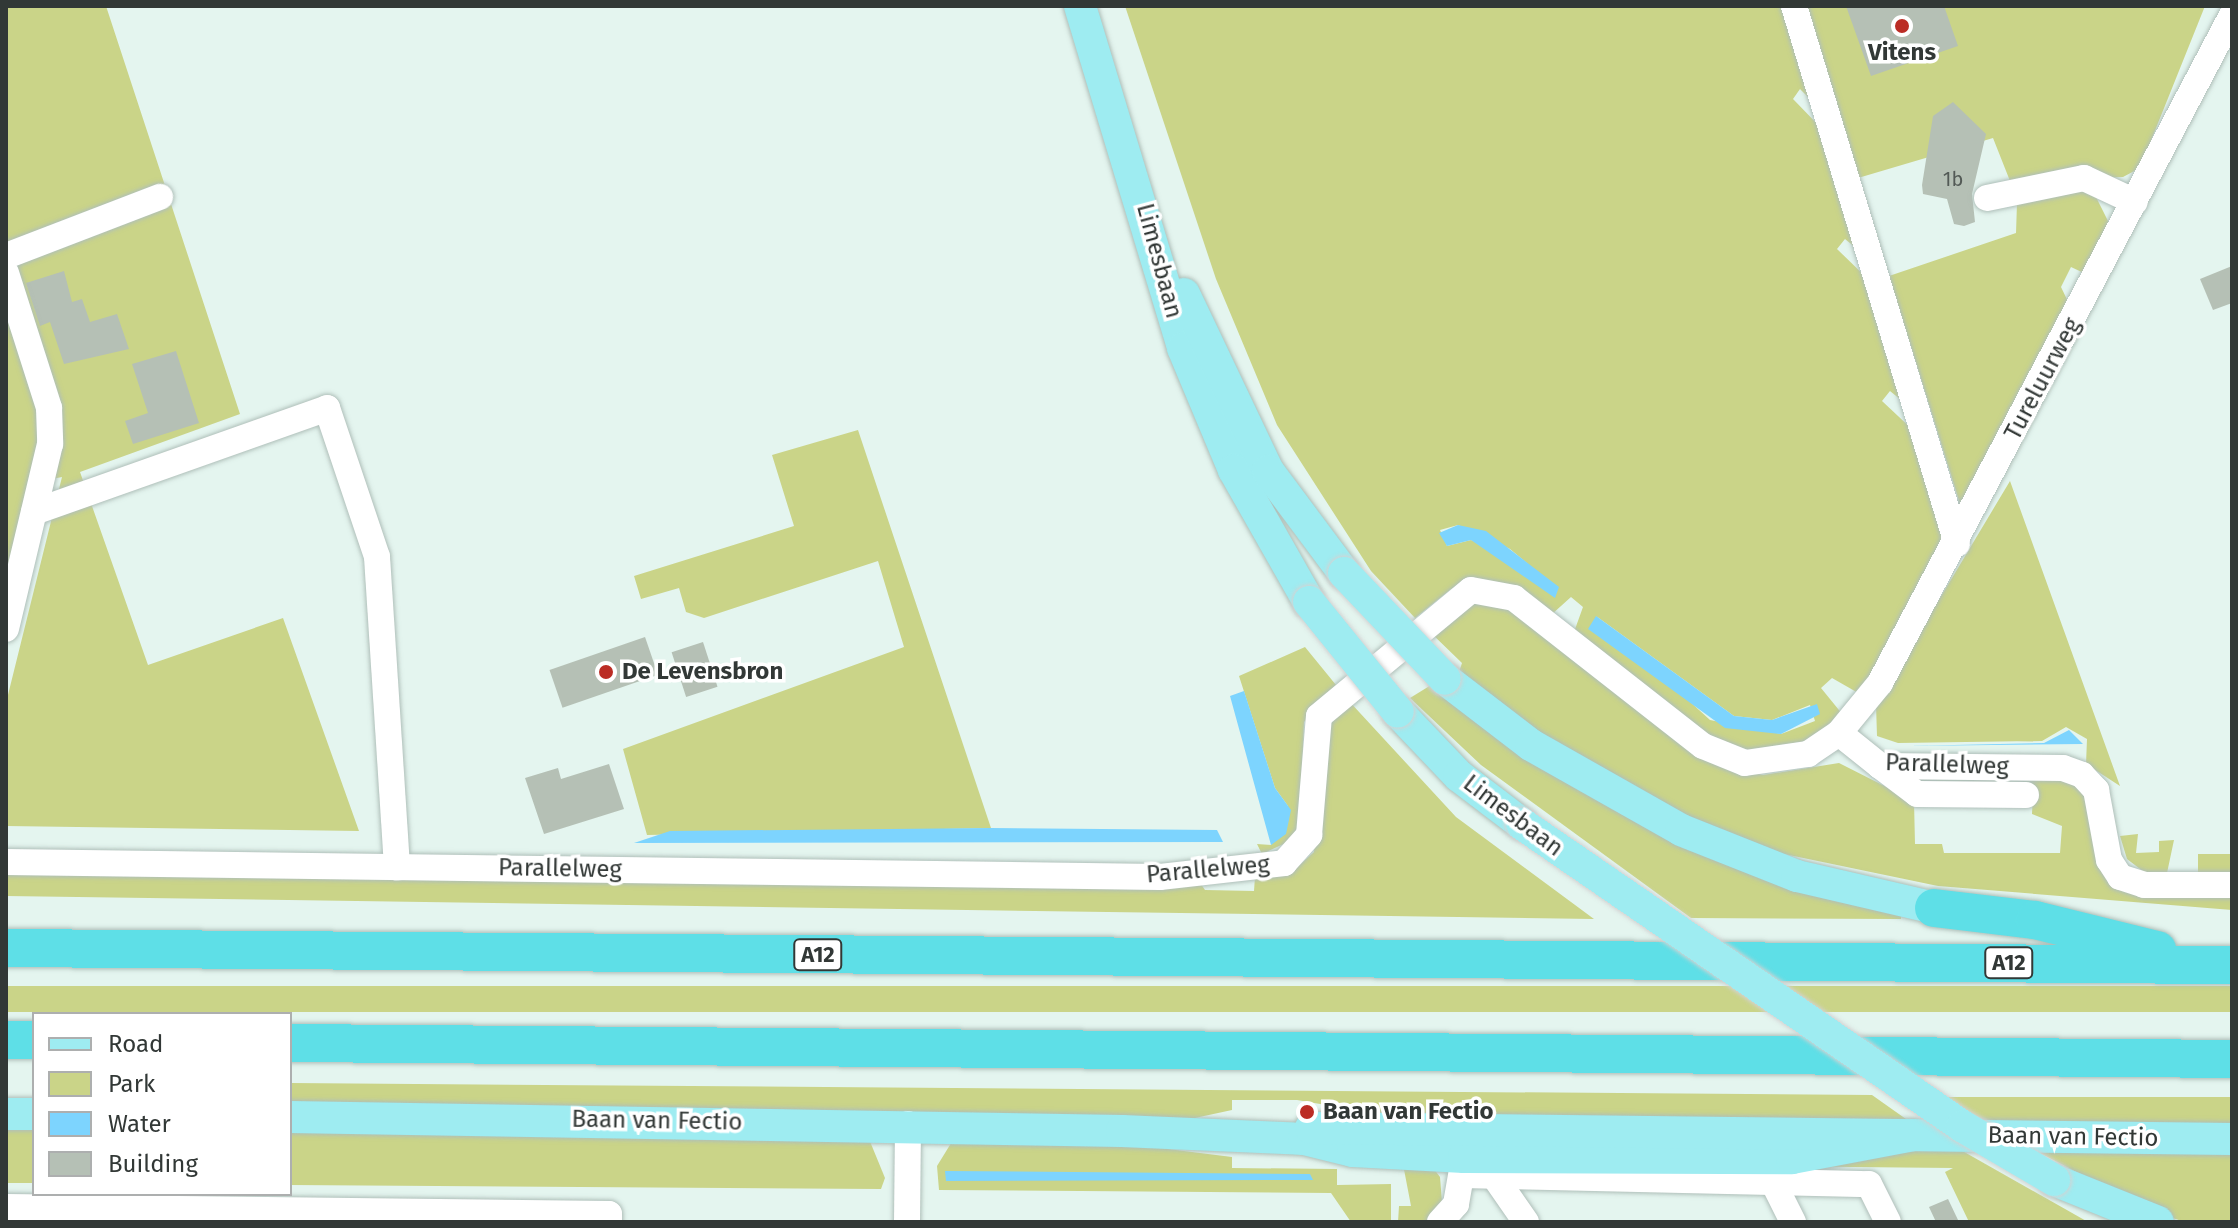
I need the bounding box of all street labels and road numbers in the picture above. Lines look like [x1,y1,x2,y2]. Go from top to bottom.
street label: Limesbaan [1130,200,1188,322]
street label: Tureluurweg [1999,313,2087,445]
street label: Parallelweg [1885,748,2009,782]
street label: Limesbaan [1457,769,1569,863]
street label: Parallelweg [1145,850,1271,890]
street label: Parallelweg [498,854,622,884]
road number: A12 [792,937,844,973]
road number: A12 [1983,945,2035,981]
street label: Baan van Fectio [571,1105,743,1137]
street label: Baan van Fectio [1987,1121,2159,1153]

